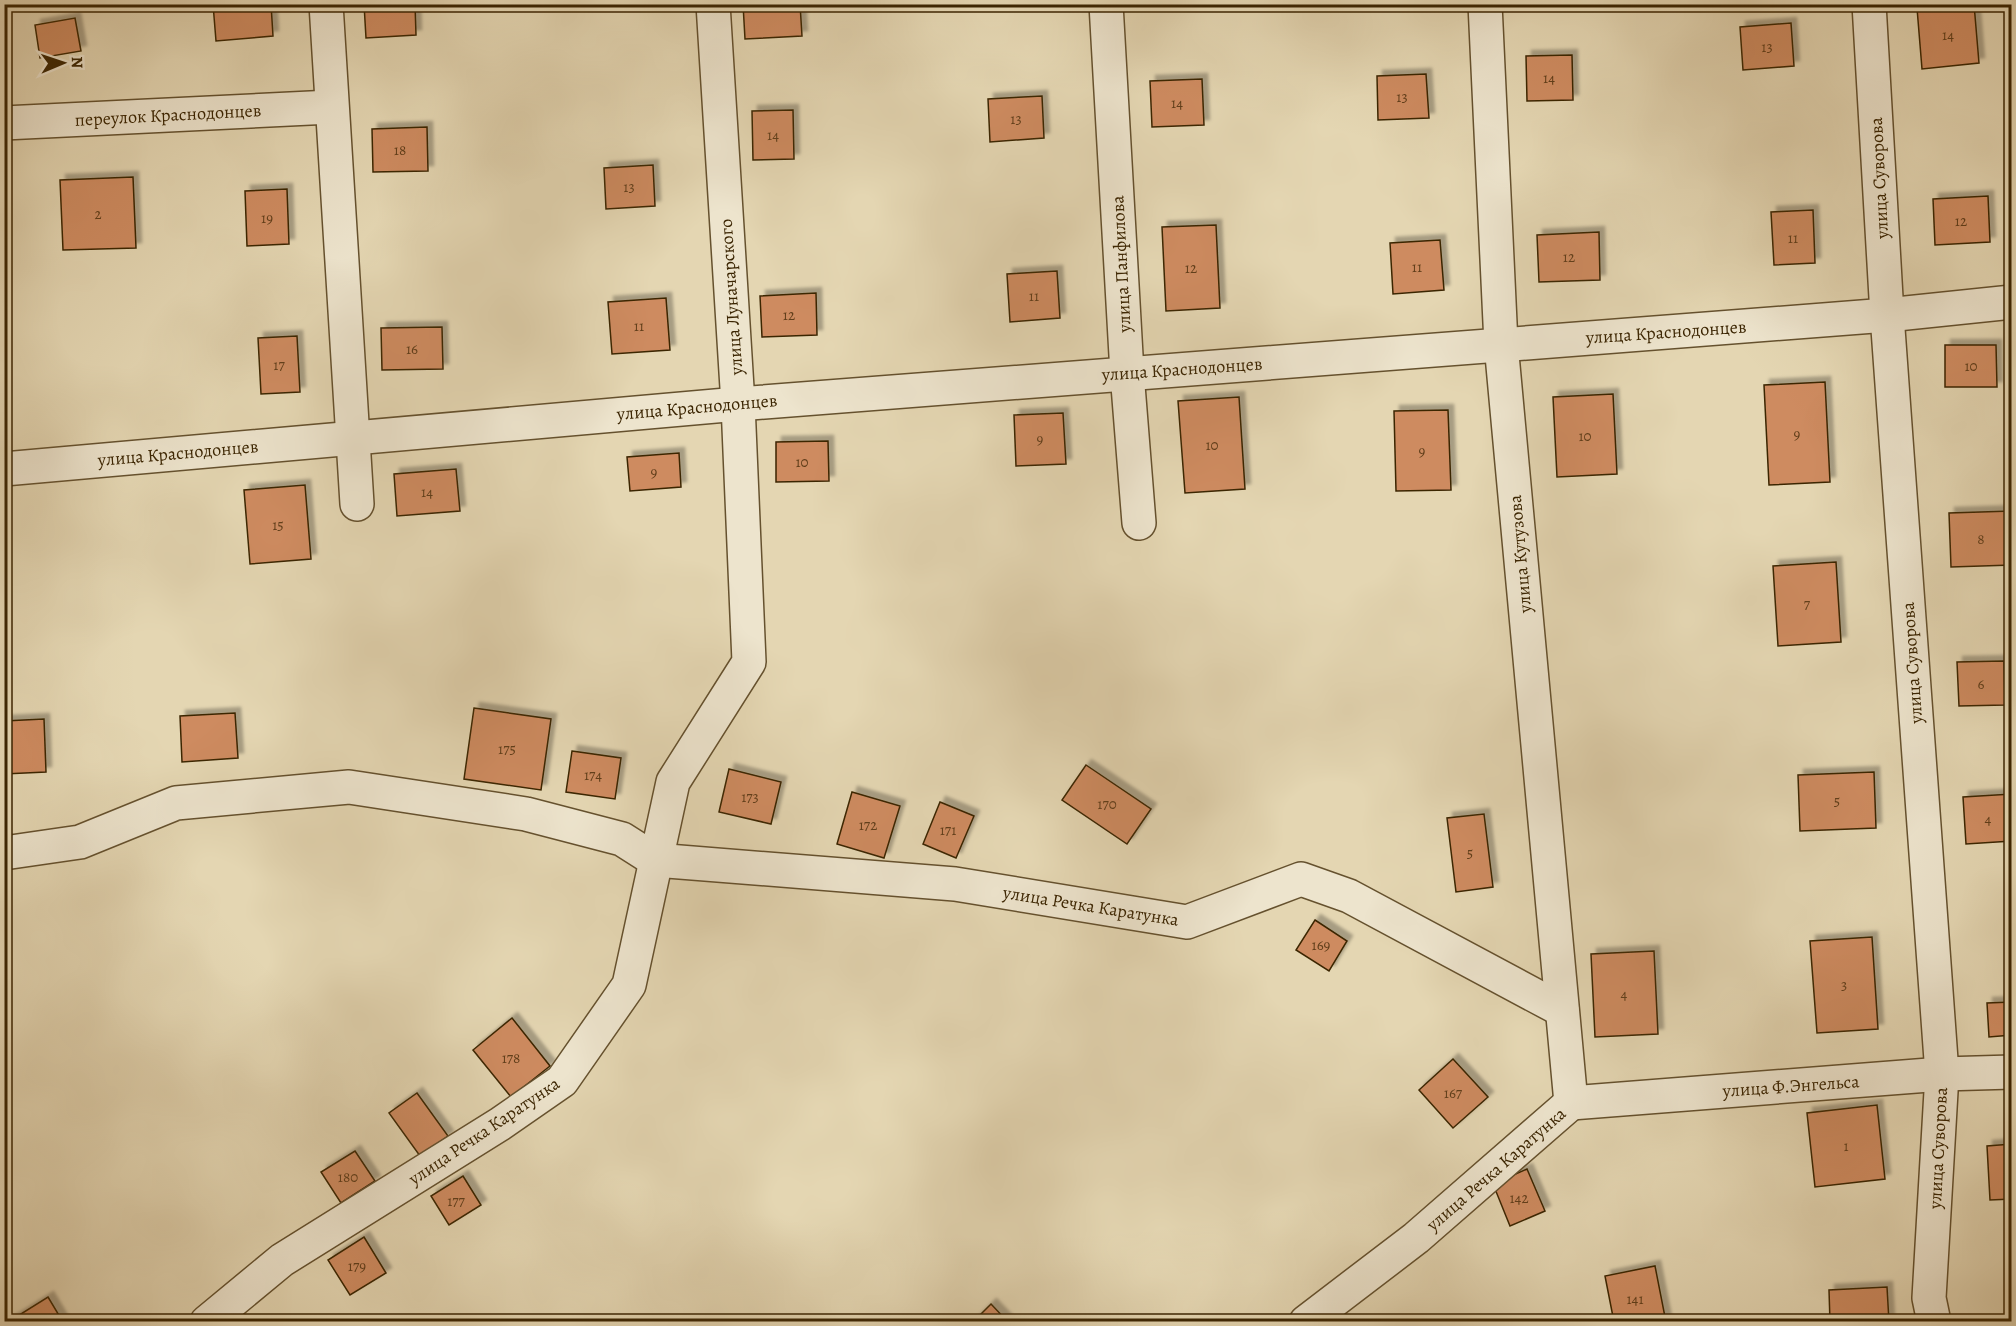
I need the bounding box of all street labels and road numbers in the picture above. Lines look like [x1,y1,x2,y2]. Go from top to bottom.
street label: переулок Краснодонцев [74,98,262,132]
street label: улица Суворова [1864,116,1894,240]
street label: улица Панфилова [1105,194,1137,334]
street label: улица Луначарского [714,218,748,377]
street label: улица Краснодонцев [1584,314,1747,350]
street label: улица Краснодонцев [1100,351,1263,387]
street label: улица Краснодонцев [615,388,778,426]
street label: улица Краснодонцев [96,434,259,472]
street label: улица Кутузова [1503,493,1537,615]
street label: улица Суворова [1896,601,1928,726]
street label: улица Речка Каратунка [1000,880,1181,932]
street label: улица Ф.Энгельса [1721,1069,1861,1103]
street label: улица Речка Каратунка [403,1071,565,1191]
street label: улица Суворова [1923,1086,1953,1210]
street label: улица Речка Каратунка [1420,1101,1571,1237]

